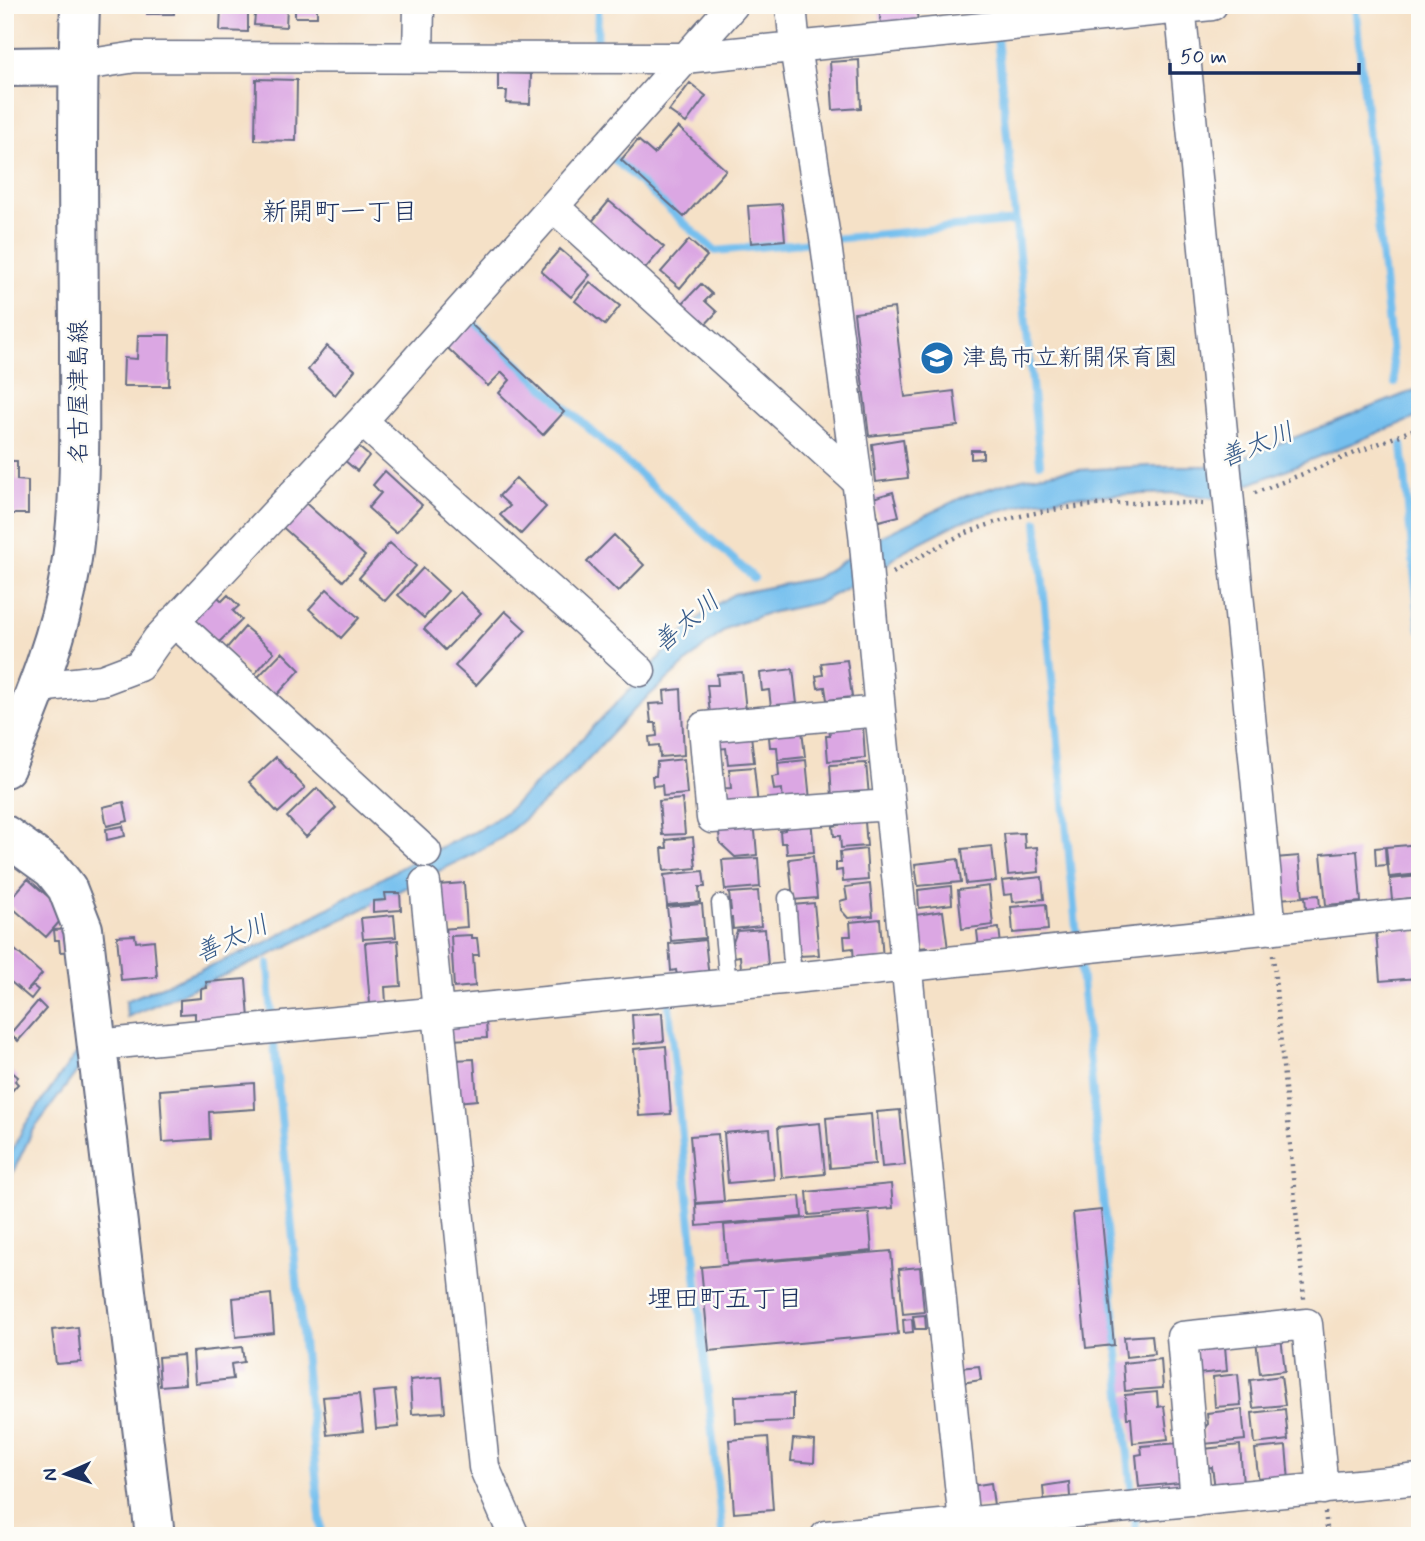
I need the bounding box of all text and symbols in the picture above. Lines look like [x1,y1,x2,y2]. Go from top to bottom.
scale bar [1170,32,1358,76]
text: 50 m [1180,43,1227,71]
district label: 新開町一丁目 [262,196,418,230]
street label: 名古屋津島線 [64,320,95,464]
school or university icon: 津島市立新開保育園 [918,339,956,377]
place label: 津島市立新開保育園 [962,343,1178,374]
water label: 善太川 [1214,416,1300,476]
water label: 善太川 [646,585,728,661]
water label: 善太川 [189,909,275,971]
district label: 埋田町五丁目 [647,1283,803,1317]
north arrow [32,1440,102,1510]
text: N [38,1468,63,1482]

